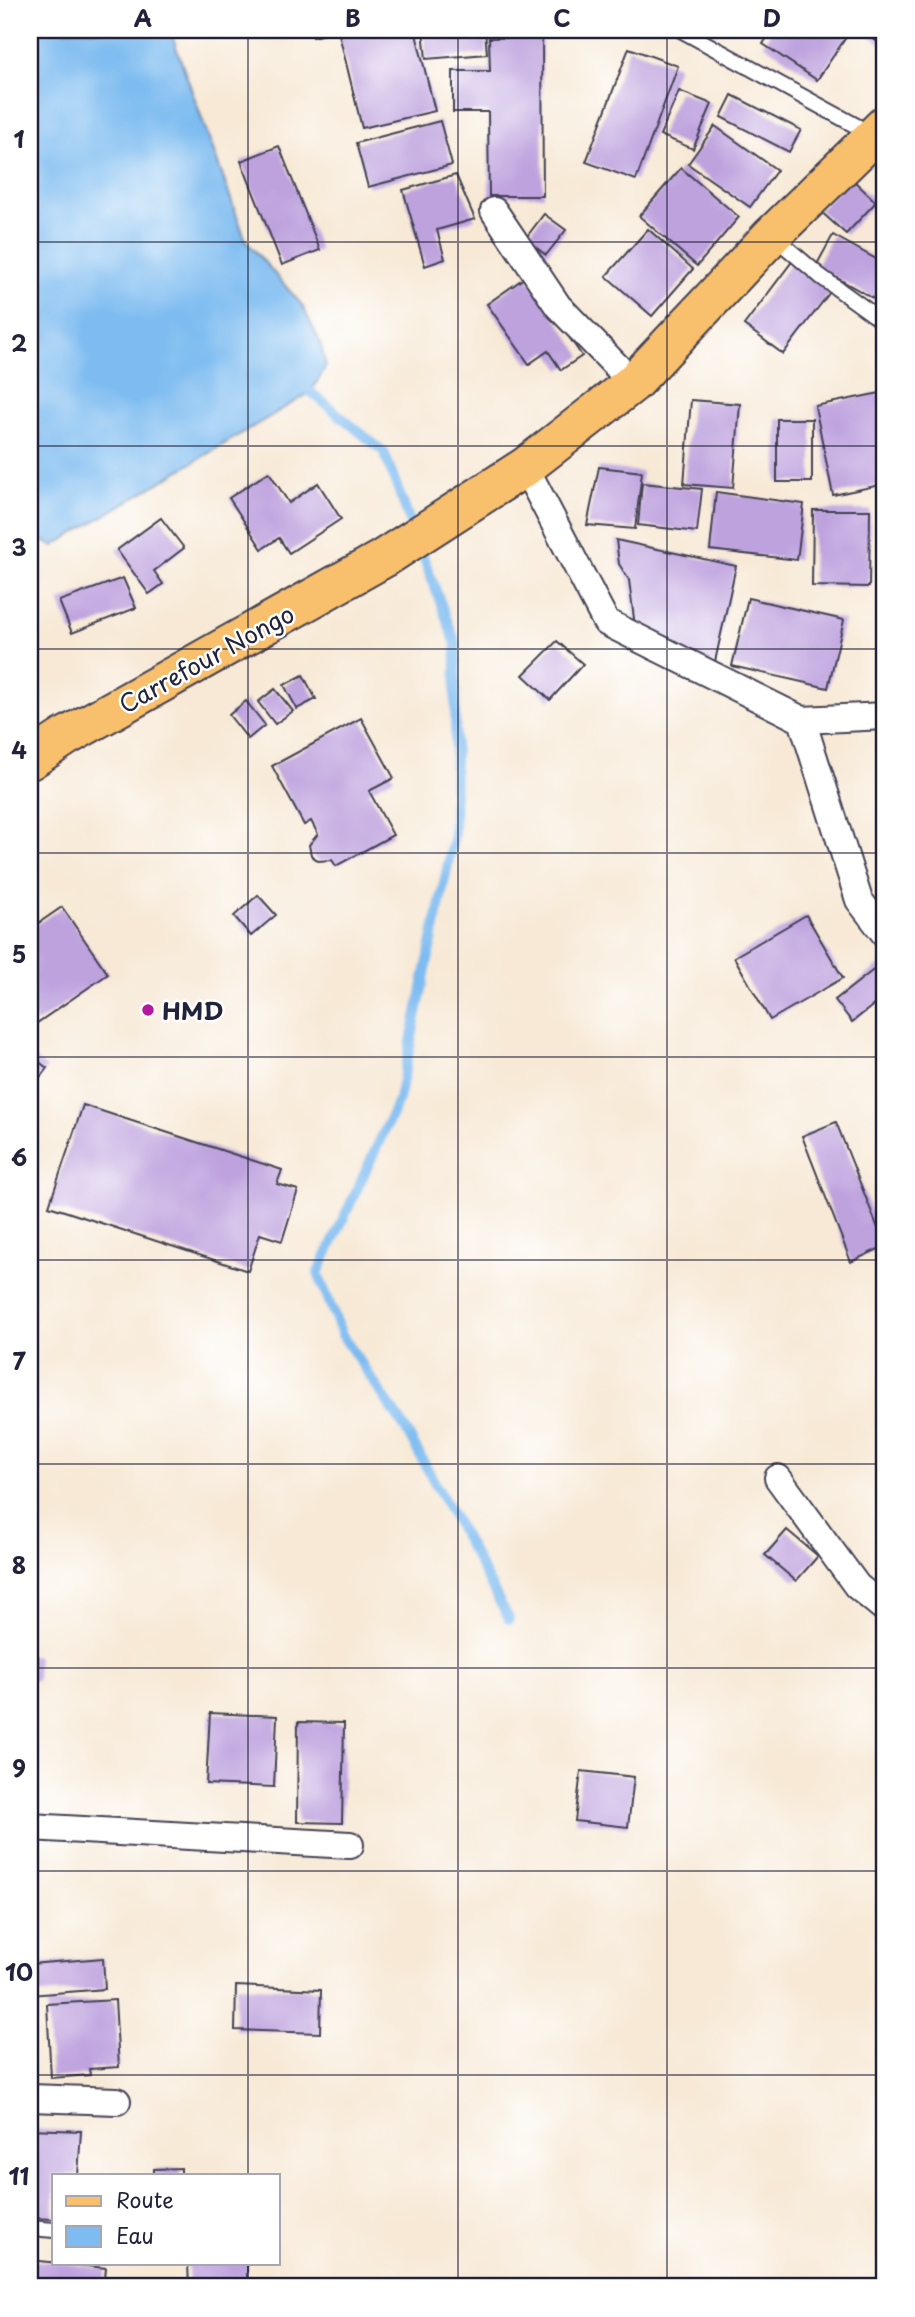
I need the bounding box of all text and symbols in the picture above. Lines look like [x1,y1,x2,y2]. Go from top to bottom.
text: A [134,0,152,35]
text: B [345,0,361,35]
text: C [553,0,571,35]
text: D [763,0,781,35]
text: 1 [14,121,25,156]
text: 2 [11,325,27,360]
text: 3 [11,529,27,564]
street label: Carrefour Nongo [112,595,300,721]
text: 4 [11,732,27,767]
text: 5 [12,936,26,971]
place label: HMD [162,992,224,1028]
marker: HMD [140,1002,156,1018]
text: 6 [11,1139,27,1174]
text: 7 [12,1343,26,1378]
text: 8 [12,1547,26,1582]
text: 9 [12,1750,26,1785]
text: 10 [5,1954,33,1989]
text: 11 [9,2158,30,2193]
legend [52,2174,280,2264]
text: Route [116,2183,174,2215]
text: Eau [116,2219,154,2251]

